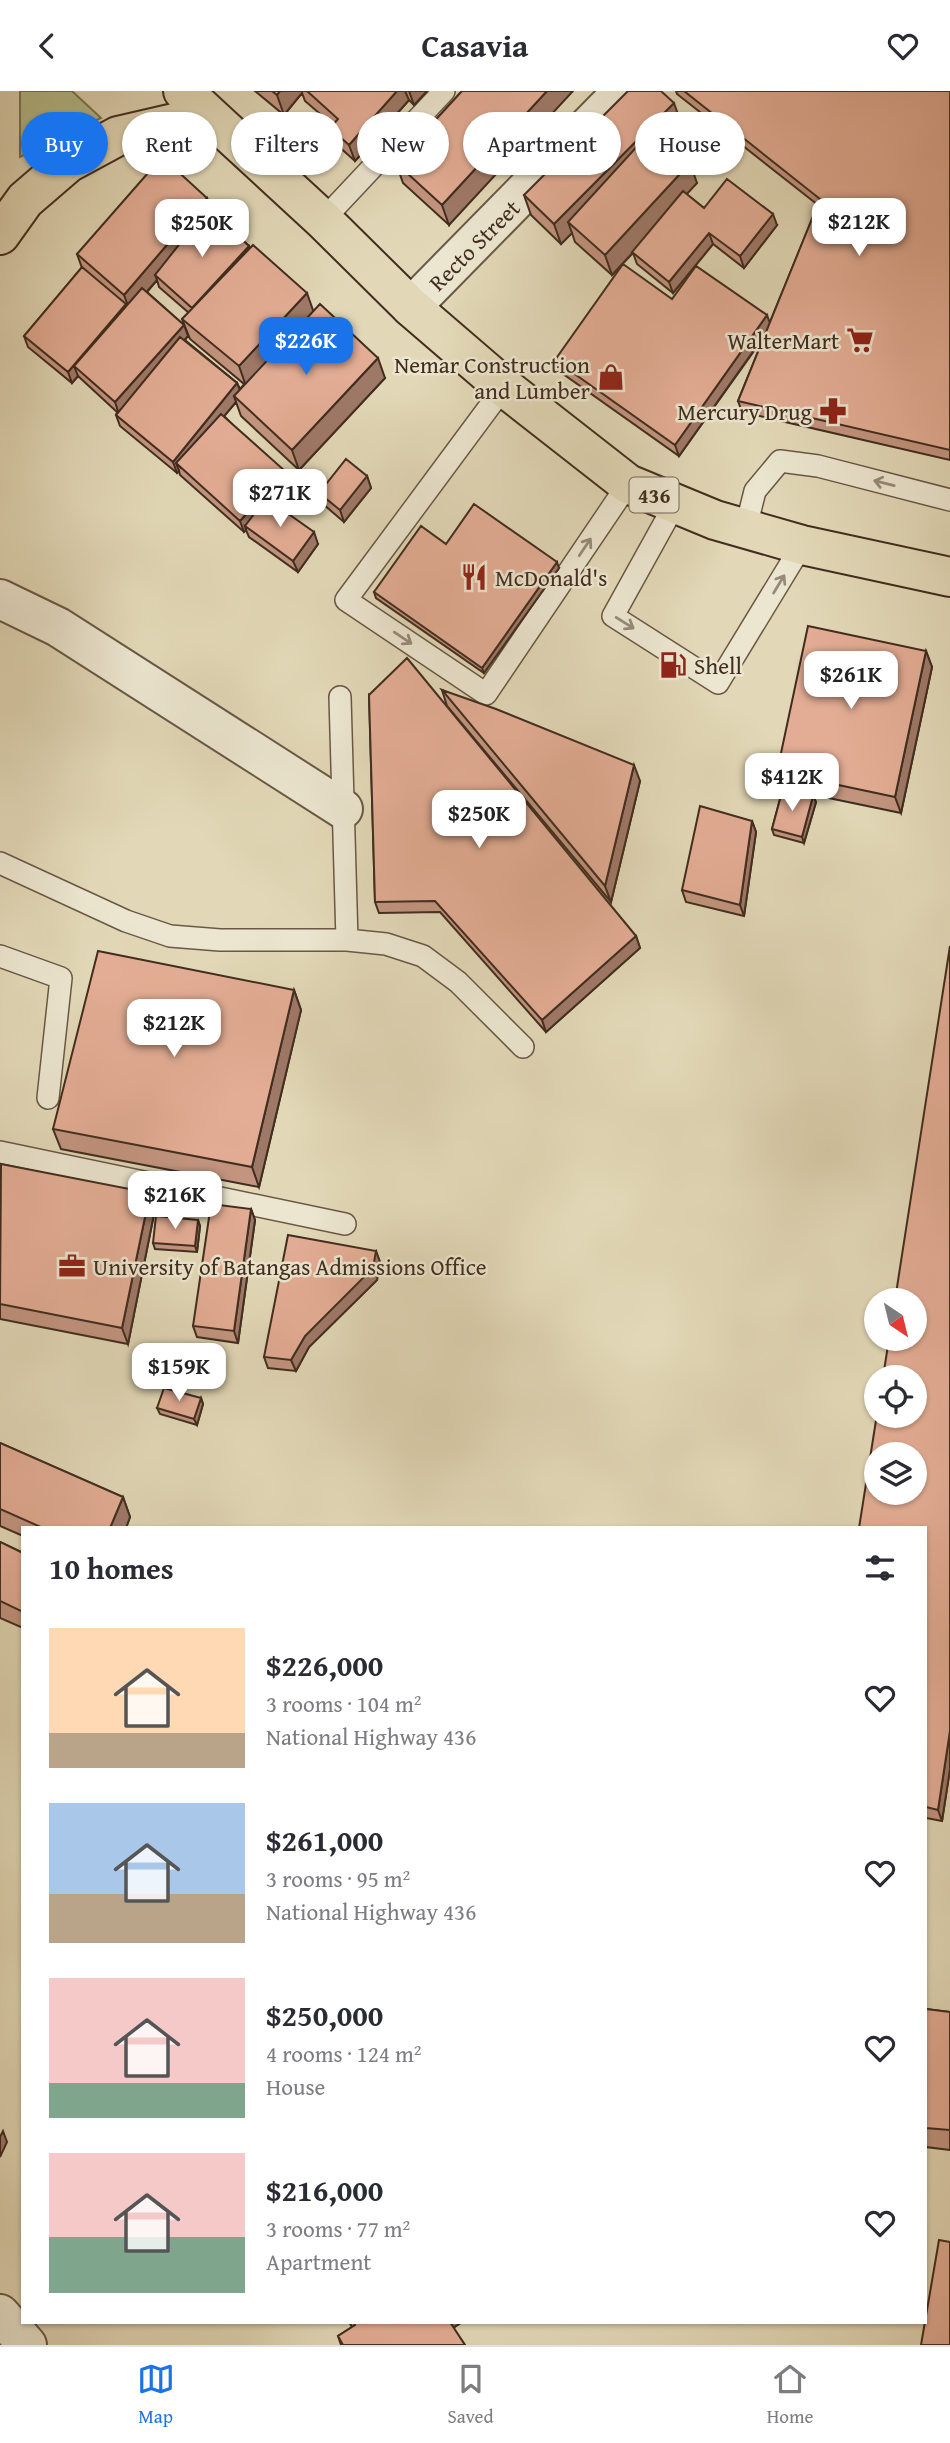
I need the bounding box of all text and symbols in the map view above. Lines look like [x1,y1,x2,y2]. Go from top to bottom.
text: Casavia [422,22,528,69]
icon: back [28,27,66,65]
icon: heart [884,27,922,65]
chip: Buy [21,112,108,175]
chip: Rent [122,112,217,175]
chip: Filters [231,112,343,175]
chip: New [357,112,449,175]
chip: Apartment [463,112,621,175]
chip: House [635,112,745,175]
street label: Recto Street [421,192,527,298]
pin: $250K [153,199,251,259]
pin: $212K [810,199,908,258]
text: $212K [828,204,890,237]
text: $250K [171,205,233,238]
pin: $226K [257,317,355,377]
text: $226K [275,323,337,356]
place label: WalterMart [727,324,839,357]
supermarket icon: WalterMart [845,325,875,355]
place label: Nemar Construction and Lumber [394,348,591,407]
shop icon: Nemar Construction and Lumber [596,362,626,392]
place label: Mercury Drug [677,395,813,428]
pharmacy icon: Mercury Drug [818,396,848,426]
pin: $271K [231,469,329,529]
text: $271K [249,475,311,508]
one-way arrow [873,476,896,489]
road number: 436 [630,477,678,513]
one-way arrow [578,538,592,557]
place label: McDonald's [495,561,607,594]
restaurant icon: McDonald's [459,562,489,592]
one-way arrow [772,574,786,594]
one-way arrow [614,617,634,631]
one-way arrow [393,631,412,646]
place label: Shell [694,649,742,682]
fuel station icon: Shell [658,650,688,680]
pin: $261K [802,651,900,711]
text: $261K [820,657,882,690]
pin: $412K [743,753,841,813]
text: $412K [761,759,823,792]
pin: $250K [430,791,528,850]
text: $250K [448,796,510,829]
pin: $212K [125,999,223,1059]
text: $212K [143,1005,205,1038]
pin: $216K [126,1171,224,1231]
text: $216K [144,1177,206,1210]
place label: University of Batangas Admissions Office [93,1250,487,1283]
office icon: University of Batangas Admissions Office [57,1251,87,1281]
north arrow [864,1288,928,1351]
map controls [864,1288,927,1505]
pin: $159K [130,1343,228,1403]
text: $159K [148,1349,210,1382]
button: locate [864,1365,927,1428]
button: layers [864,1442,927,1505]
text: 10 homes [49,1546,174,1590]
icon: filters [861,1549,899,1587]
text: $226,000 [266,1643,383,1687]
icon: home [105,1656,189,1740]
icon: heart [861,1679,899,1717]
text: 3 rooms · 104 m² [266,1687,421,1720]
text: National Highway 436 [266,1720,476,1753]
text: $261,000 [266,1818,383,1862]
icon: home [105,1831,189,1915]
icon: heart [861,1854,899,1892]
text: 3 rooms · 95 m² [266,1862,410,1895]
text: National Highway 436 [266,1895,476,1928]
text: $250,000 [266,1993,383,2037]
icon: home [105,2006,189,2090]
icon: heart [861,2029,899,2067]
text: 4 rooms · 124 m² [266,2037,421,2070]
text: House [266,2070,325,2103]
text: $216,000 [266,2168,383,2212]
icon: home [105,2181,189,2265]
icon: heart [861,2204,899,2242]
text: 3 rooms · 77 m² [266,2212,410,2245]
text: Apartment [266,2245,371,2278]
tab: Map [137,2360,175,2430]
tab: Saved [448,2360,494,2430]
tab: Home [767,2360,813,2430]

